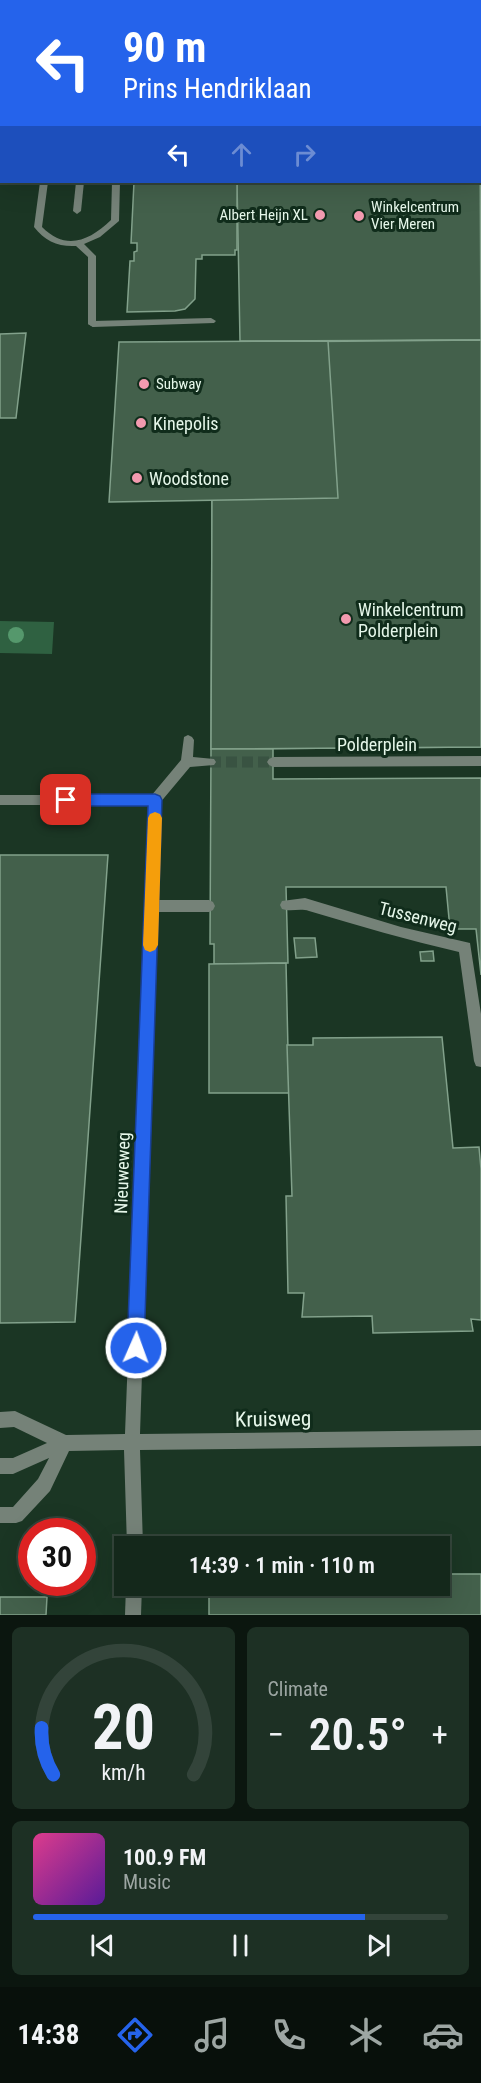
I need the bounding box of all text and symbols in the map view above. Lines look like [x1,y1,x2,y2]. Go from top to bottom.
text: 90 m [123,23,206,72]
icon: left [24,24,102,102]
text: Prins Hendriklaan [123,73,312,105]
icon: left [162,138,195,171]
icon: ahead [225,138,258,171]
icon: right [288,138,321,171]
place label: Winkelcentrum Vier Meren [371,198,459,233]
place label: Albert Heijn XL [219,206,308,224]
marker: Albert Heijn XL [313,208,327,222]
marker: Winkelcentrum Vier Meren [352,209,366,223]
place label: Subway [156,375,202,393]
marker: Subway [137,377,151,391]
place label: Kinepolis [153,413,219,434]
marker: Kinepolis [134,416,148,430]
place label: Woodstone [149,468,229,489]
marker: Woodstone [130,471,144,485]
place label: Winkelcentrum Polderplein [358,599,464,641]
marker: Winkelcentrum Polderplein [339,612,353,626]
street label: Polderplein [337,734,417,755]
pin [40,774,91,825]
icon: arrive [49,783,82,816]
street label: Tussenweg [377,897,459,937]
street label: Nieuweweg [110,1132,134,1214]
position arrow [104,1316,168,1380]
street label: Kruisweg [235,1406,311,1432]
speed limit sign: 30 [18,1518,96,1596]
text: 14:39 · 1 min · 110 m [189,1553,375,1578]
text: Climate [268,1677,328,1701]
text: 20 [92,1691,155,1764]
text: 20.5° [309,1708,407,1761]
text: − [268,1715,284,1754]
text: + [432,1715,448,1754]
text: km/h [101,1760,145,1785]
text: 100.9 FM [123,1845,206,1870]
text: Music [123,1870,171,1894]
icon: previous [86,1929,119,1962]
icon: pause [224,1929,257,1962]
icon: next [362,1929,395,1962]
icon: directions [114,2014,156,2056]
icon: music [191,2014,233,2056]
icon: phone [268,2014,310,2056]
icon: climate [345,2014,387,2056]
icon: car [422,2014,464,2056]
text: 14:38 [17,2019,79,2051]

